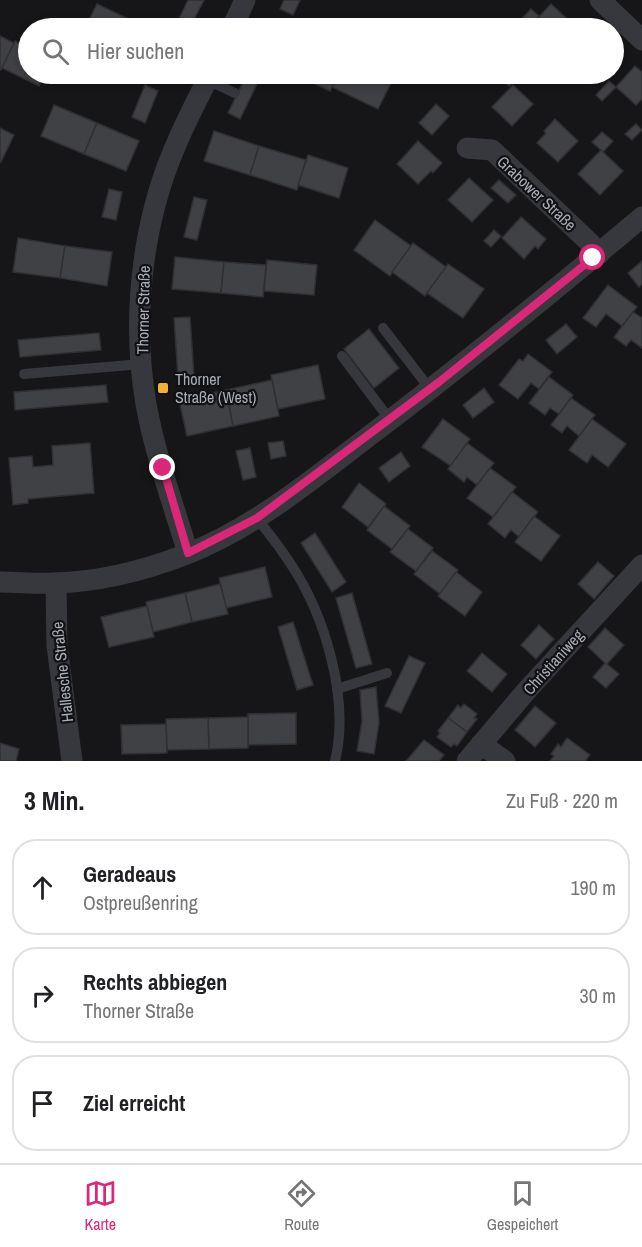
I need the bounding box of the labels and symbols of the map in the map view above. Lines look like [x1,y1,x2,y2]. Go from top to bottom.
street label: Grabower Straße [493,151,581,235]
route start [579,244,605,270]
street label: Thorner Straße [131,265,155,355]
place label: Thorner Straße (West) [175,368,256,408]
marker: Thorner Straße (West) [156,381,170,395]
route end [149,454,175,480]
street label: Hallesche Straße [46,621,78,723]
street label: Christianiweg [518,624,589,699]

